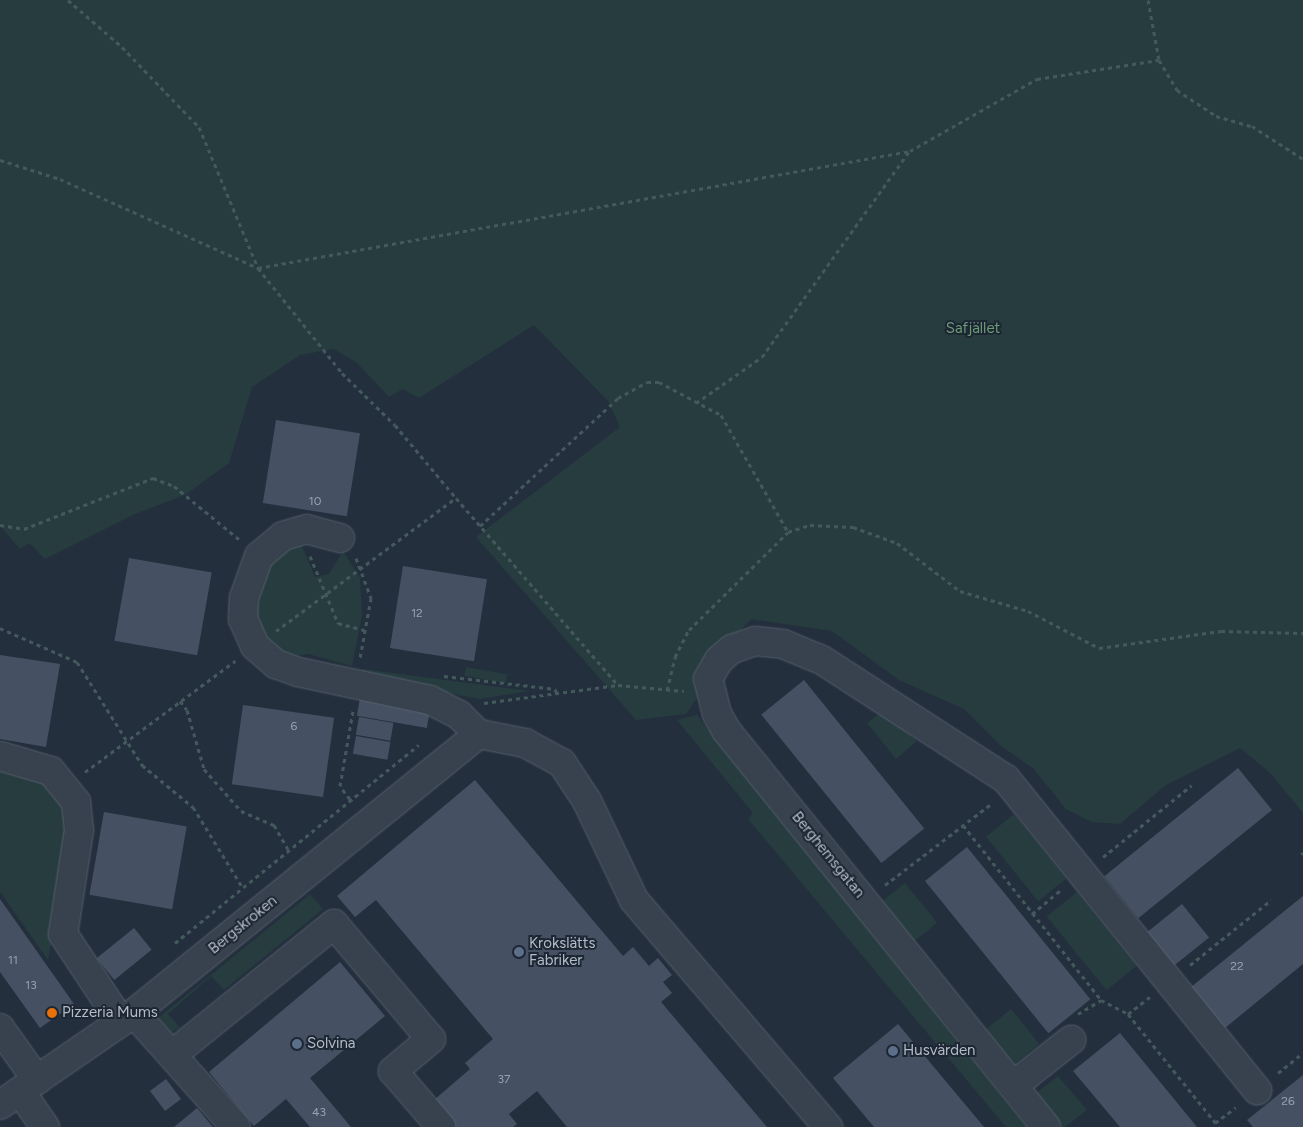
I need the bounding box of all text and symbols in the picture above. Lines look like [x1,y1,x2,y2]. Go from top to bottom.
park label: Safjället [946,320,1000,338]
house number: 10 [309,495,321,509]
house number: 12 [411,607,423,621]
house number: 6 [291,720,297,734]
street label: Berghemsgatan [788,808,868,902]
street label: Bergskroken [205,892,281,958]
place label: Krokslätts Fabriker [529,934,595,969]
marker: Krokslätts Fabriker [513,946,525,958]
house number: 11 [8,954,18,968]
house number: 22 [1230,960,1244,974]
house number: 13 [25,979,37,993]
place label: Pizzeria Mums [62,1004,158,1022]
marker: Pizzeria Mums [46,1007,58,1019]
place label: Solvina [307,1035,356,1053]
marker: Solvina [291,1038,303,1050]
place label: Husvärden [903,1042,975,1060]
marker: Husvärden [887,1045,899,1057]
house number: 37 [498,1073,510,1087]
house number: 26 [1281,1095,1295,1109]
house number: 43 [312,1106,326,1120]

